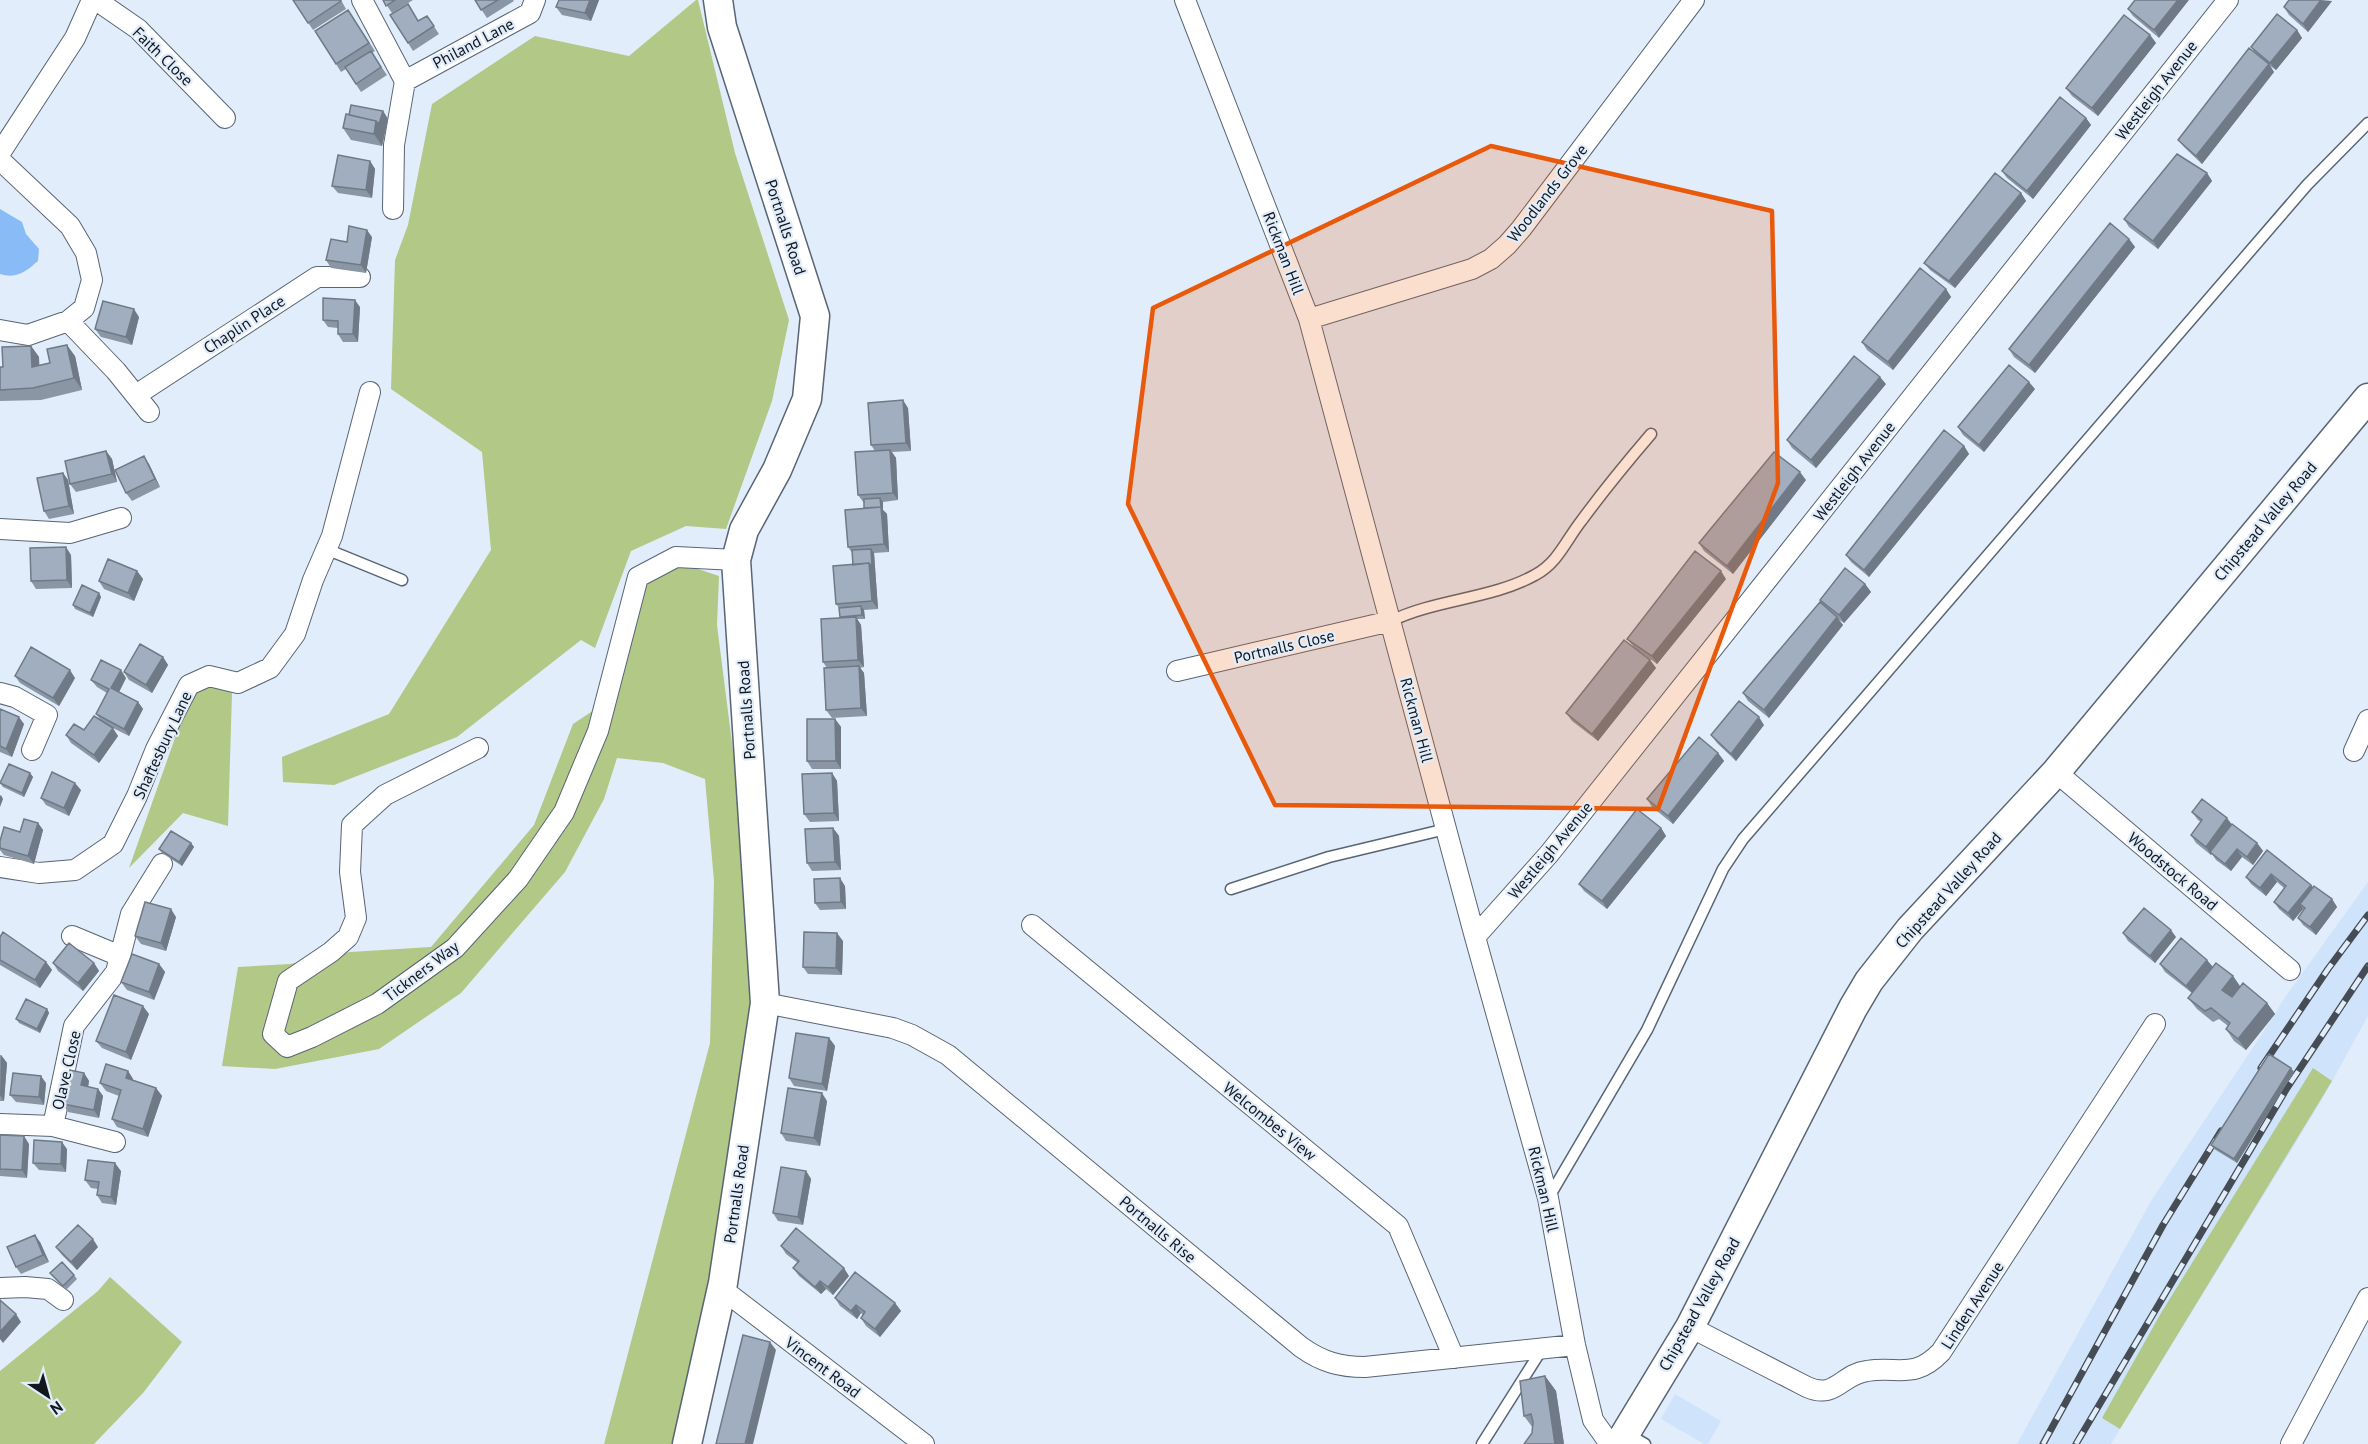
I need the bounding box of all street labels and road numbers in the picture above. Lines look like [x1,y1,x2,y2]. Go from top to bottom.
street label: Philand Lane [429,13,517,73]
street label: Faith Close [129,22,197,90]
street label: Westleigh Avenue [2111,36,2201,144]
street label: Woodlands Grove [1503,140,1591,246]
street label: Portnalls Road [761,177,811,277]
street label: Rickman Hill [1259,209,1309,298]
street label: Chaplin Place [200,290,288,358]
street label: Westleigh Avenue [1809,417,1899,525]
street label: Chipstead Valley Road [2209,457,2321,585]
street label: Portnalls Close [1232,625,1336,667]
street label: Portnalls Road [733,660,759,760]
street label: Rickman Hill [1396,675,1438,765]
street label: Shaftesbury Lane [128,688,196,802]
street label: Westleigh Avenue [1503,797,1597,903]
street label: Chipstead Valley Road [1890,828,2006,952]
street label: Woodstock Road [2124,828,2222,914]
street label: Tickners Way [379,936,463,1006]
street label: Olave Close [47,1028,85,1112]
street label: Welcombes View [1219,1077,1321,1165]
street label: Portnalls Road [719,1143,753,1245]
street label: Rickman Hill [1524,1144,1564,1234]
street label: Portnalls Rise [1116,1191,1200,1267]
street label: Chipstead Valley Road [1654,1234,1744,1374]
street label: Linden Avenue [1936,1257,2008,1353]
street label: Vincent Road [780,1331,865,1402]

